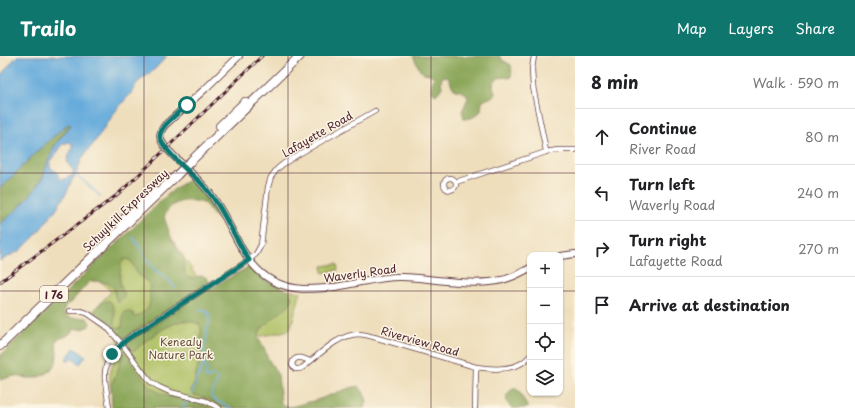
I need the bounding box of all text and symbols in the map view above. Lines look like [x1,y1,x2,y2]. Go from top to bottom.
text: Trailo [20,14,76,42]
text: Map [677,18,707,39]
text: Layers [729,18,774,39]
text: Share [796,18,835,39]
text: 8 min [591,69,639,95]
text: Walk · 590 m [753,73,839,92]
route start [178,96,196,114]
street label: Lafayette Road [278,107,356,161]
text: Continue [629,116,697,139]
icon: ahead [591,126,613,148]
text: 80 m [805,127,839,146]
text: River Road [629,139,696,158]
street label: Schuylkill Expressway [78,165,172,255]
text: Turn left [629,172,695,195]
icon: left [591,182,613,204]
text: 240 m [797,183,839,202]
text: Waverly Road [629,195,715,214]
text: Turn right [629,228,706,251]
icon: right [591,238,613,260]
text: 270 m [798,239,839,258]
text: Lafayette Road [629,251,723,270]
map controls [527,252,563,396]
button: + [527,252,563,288]
street label: Waverly Road [323,260,397,286]
road number: I 76 [40,286,68,302]
button: − [527,288,563,324]
text: Arrive at destination [629,293,790,316]
icon: arrive [591,294,613,316]
street label: Riverview Road [379,322,461,360]
button: locate [527,324,563,360]
park label: Kenealy Nature Park [148,333,214,363]
route end [103,345,121,363]
button: layers [527,360,563,396]

